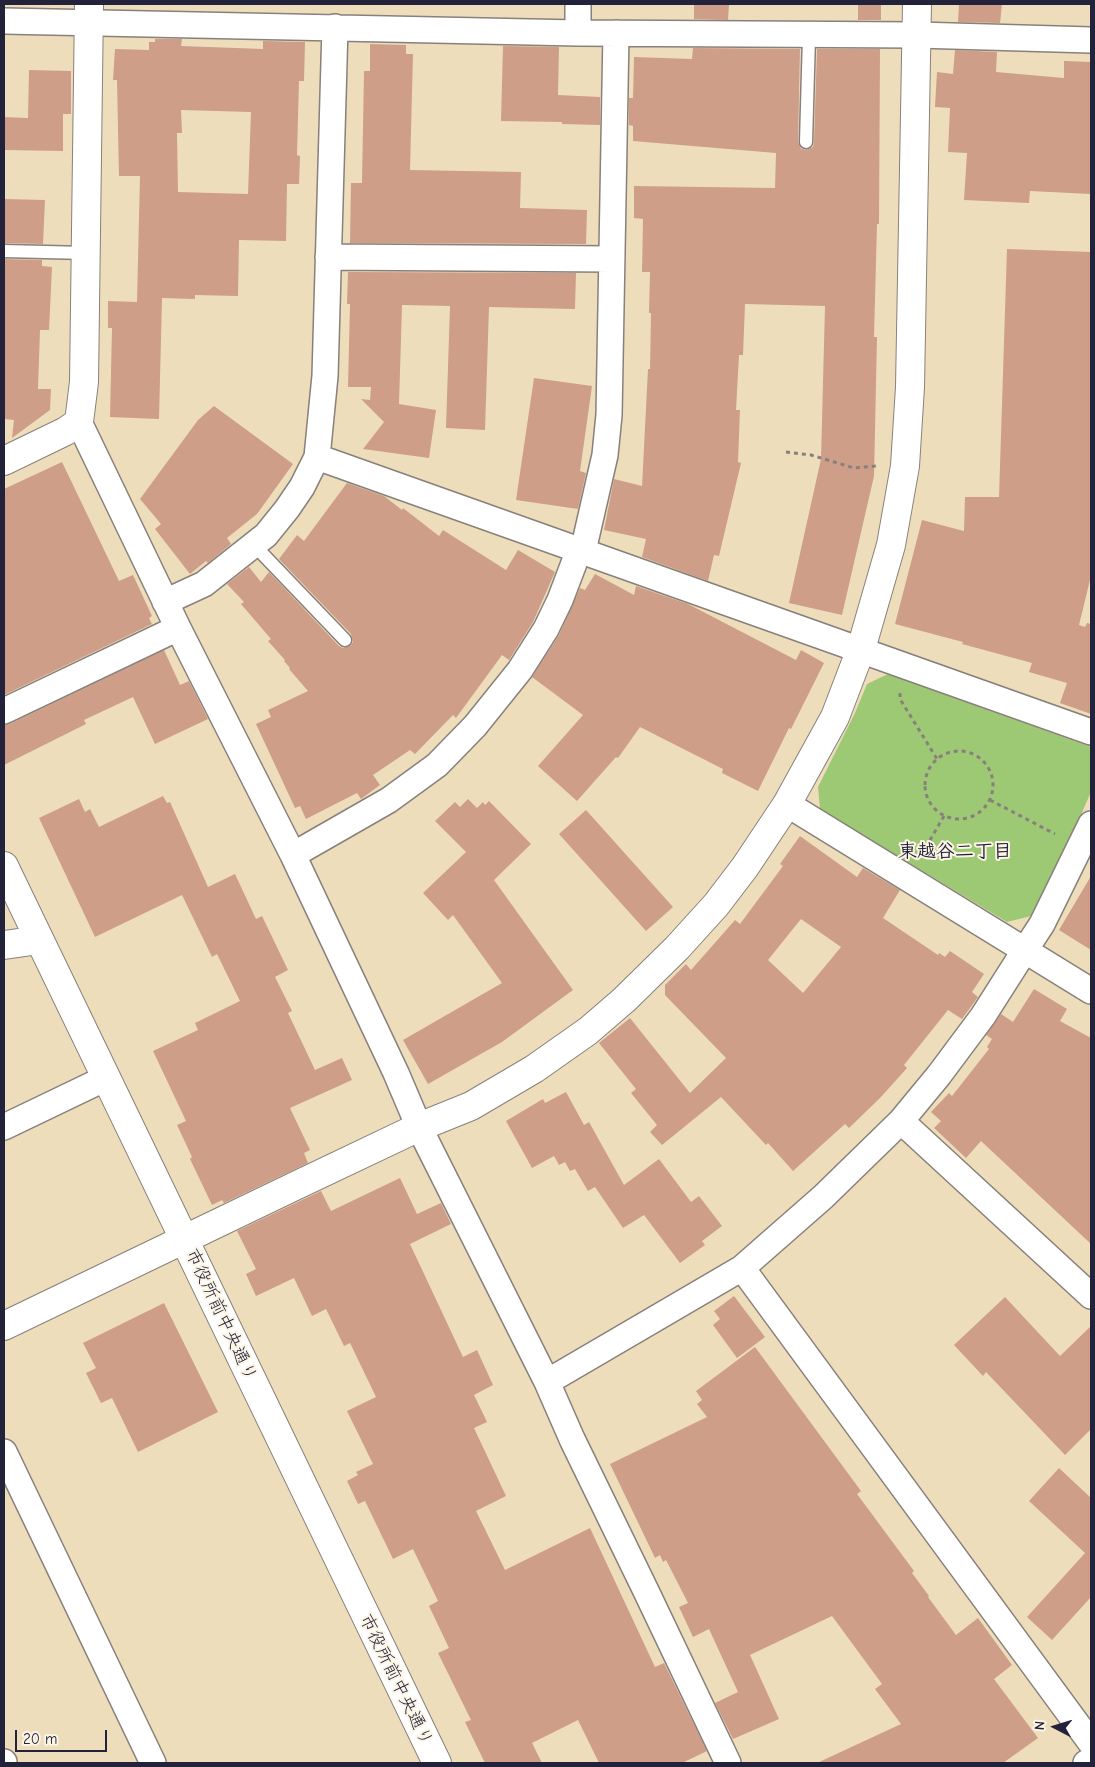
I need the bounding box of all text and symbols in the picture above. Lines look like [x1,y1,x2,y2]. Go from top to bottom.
district label: 東越谷二丁目 [898,841,1012,863]
street label: 市役所前中央通り [181,1245,261,1385]
street label: 市役所前中央通り [355,1611,437,1749]
north arrow [1030,1702,1080,1752]
scale bar [18,1720,110,1752]
text: N [1031,1720,1048,1731]
text: 20 m [23,1730,57,1748]

